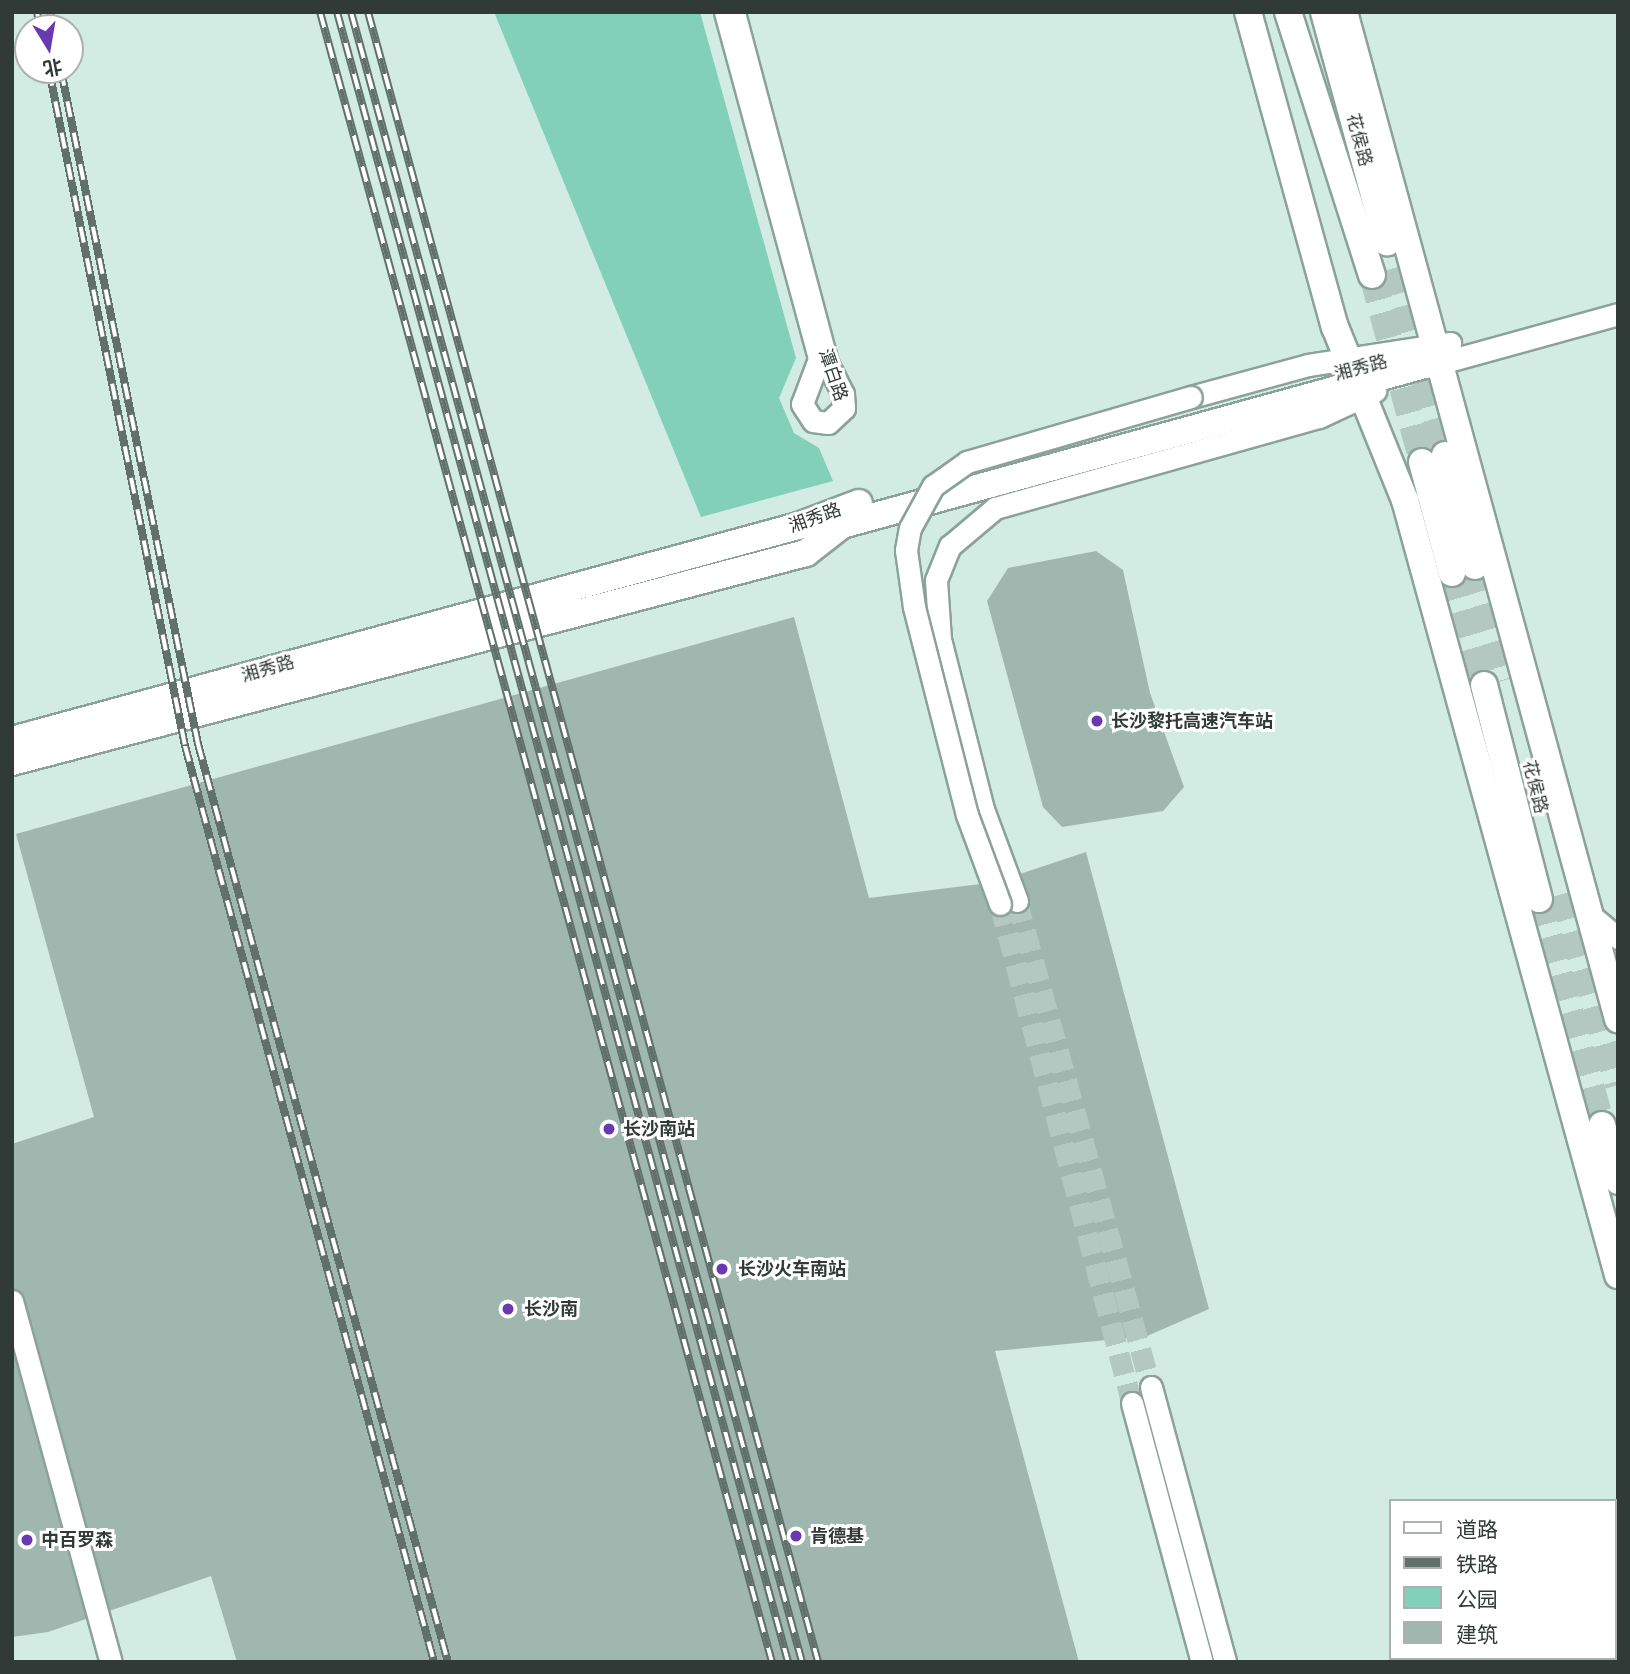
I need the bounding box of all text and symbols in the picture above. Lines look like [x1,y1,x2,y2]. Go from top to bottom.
north arrow [14,14,84,84]
text: 北 [41,55,64,80]
street label: 花侯路 [1342,111,1376,169]
street label: 潭白路 [814,346,852,404]
street label: 湘秀路 [1332,351,1390,385]
street label: 湘秀路 [786,499,844,537]
street label: 湘秀路 [239,651,297,687]
place label: 长沙黎托高速汽车站 [1111,710,1273,732]
marker: 长沙黎托高速汽车站 [1089,713,1105,729]
street label: 花侯路 [1518,758,1552,816]
place label: 长沙南站 [623,1118,695,1140]
marker: 长沙南站 [601,1121,617,1137]
place label: 长沙火车南站 [738,1258,846,1280]
marker: 长沙火车南站 [712,1259,732,1279]
place label: 长沙南 [524,1298,578,1320]
marker: 长沙南 [498,1299,518,1319]
legend [1388,1499,1616,1660]
text: 道路 [1456,1517,1498,1541]
place label: 肯德基 [810,1525,864,1547]
marker: 肯德基 [788,1528,804,1544]
place label: 中百罗森 [41,1529,113,1551]
marker: 中百罗森 [19,1532,35,1548]
text: 铁路 [1456,1552,1498,1576]
text: 公园 [1456,1587,1498,1611]
text: 建筑 [1456,1622,1498,1646]

